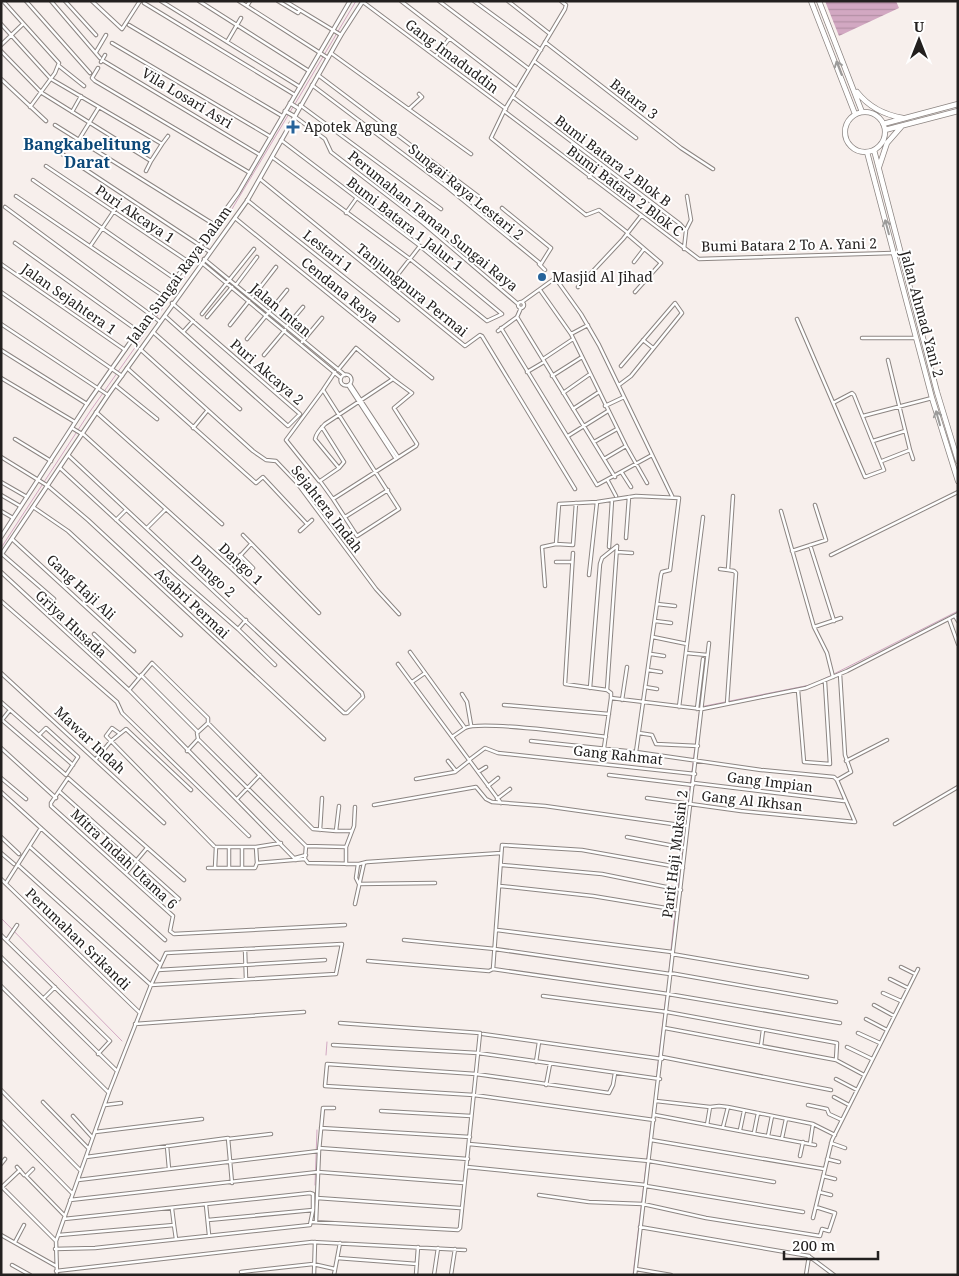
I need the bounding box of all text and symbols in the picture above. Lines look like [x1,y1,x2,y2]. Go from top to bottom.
street label: Gang Imaduddin [402,14,503,97]
north arrow [894,15,944,65]
text: U [914,17,925,36]
one-way arrow [834,61,843,77]
street label: Vila Losari Asri [138,63,237,132]
street label: Batara 3 [607,74,662,123]
street label: Bumi Batara 2 Blok B [551,111,675,211]
place label: Apotek Agung [304,117,398,136]
marker: Apotek Agung [286,120,300,134]
district label: Bangkabelitung Darat [23,133,151,173]
street label: Sungai Raya Lestari 2 [405,139,528,244]
street label: Bumi Batara 2 Blok C [563,141,687,241]
street label: Perumahan Taman Sungai Raya [344,146,522,295]
street label: Bumi Batara 1 Jalur 1 [343,172,467,275]
street label: Puri Akcaya 1 [92,180,179,247]
street label: Jalan Sungai Raya Dalam [121,202,235,348]
one-way arrow [882,219,892,235]
street label: Lestari 1 [300,225,357,276]
street label: Bumi Batara 2 To A. Yani 2 [701,233,877,256]
street label: Tanjungpura Permai [353,239,472,341]
street label: Jalan Ahmad Yani 2 [896,247,949,379]
street label: Cendana Raya [298,252,383,327]
street label: Jalan Sejahtera 1 [17,258,121,338]
place label: Masjid Al Jihad [552,267,653,286]
marker: Masjid Al Jihad [536,271,548,283]
street label: Jalan Intan [246,278,316,341]
street label: Puri Akcaya 2 [227,334,308,409]
one-way arrow [933,410,942,426]
street label: Sejahtera Indah [287,461,368,556]
street label: Dango 1 [215,538,268,589]
street label: Gang Haji Ali [43,550,120,624]
street label: Dango 2 [187,550,240,601]
street label: Asabri Permai [151,563,234,643]
street label: Griya Husada [32,586,111,662]
street label: Mawar Indah [51,702,130,778]
street label: Gang Rahmat [572,740,664,769]
street label: Gang Impian [726,767,814,796]
street label: Gang Al Ikhsan [701,786,803,815]
street label: Parit Haji Muksin 2 [657,789,692,919]
street label: Mitra Indah Utama 6 [67,804,182,913]
street label: Perumahan Srikandi [22,884,135,994]
scale bar [784,1228,878,1260]
text: 200 m [792,1235,835,1255]

